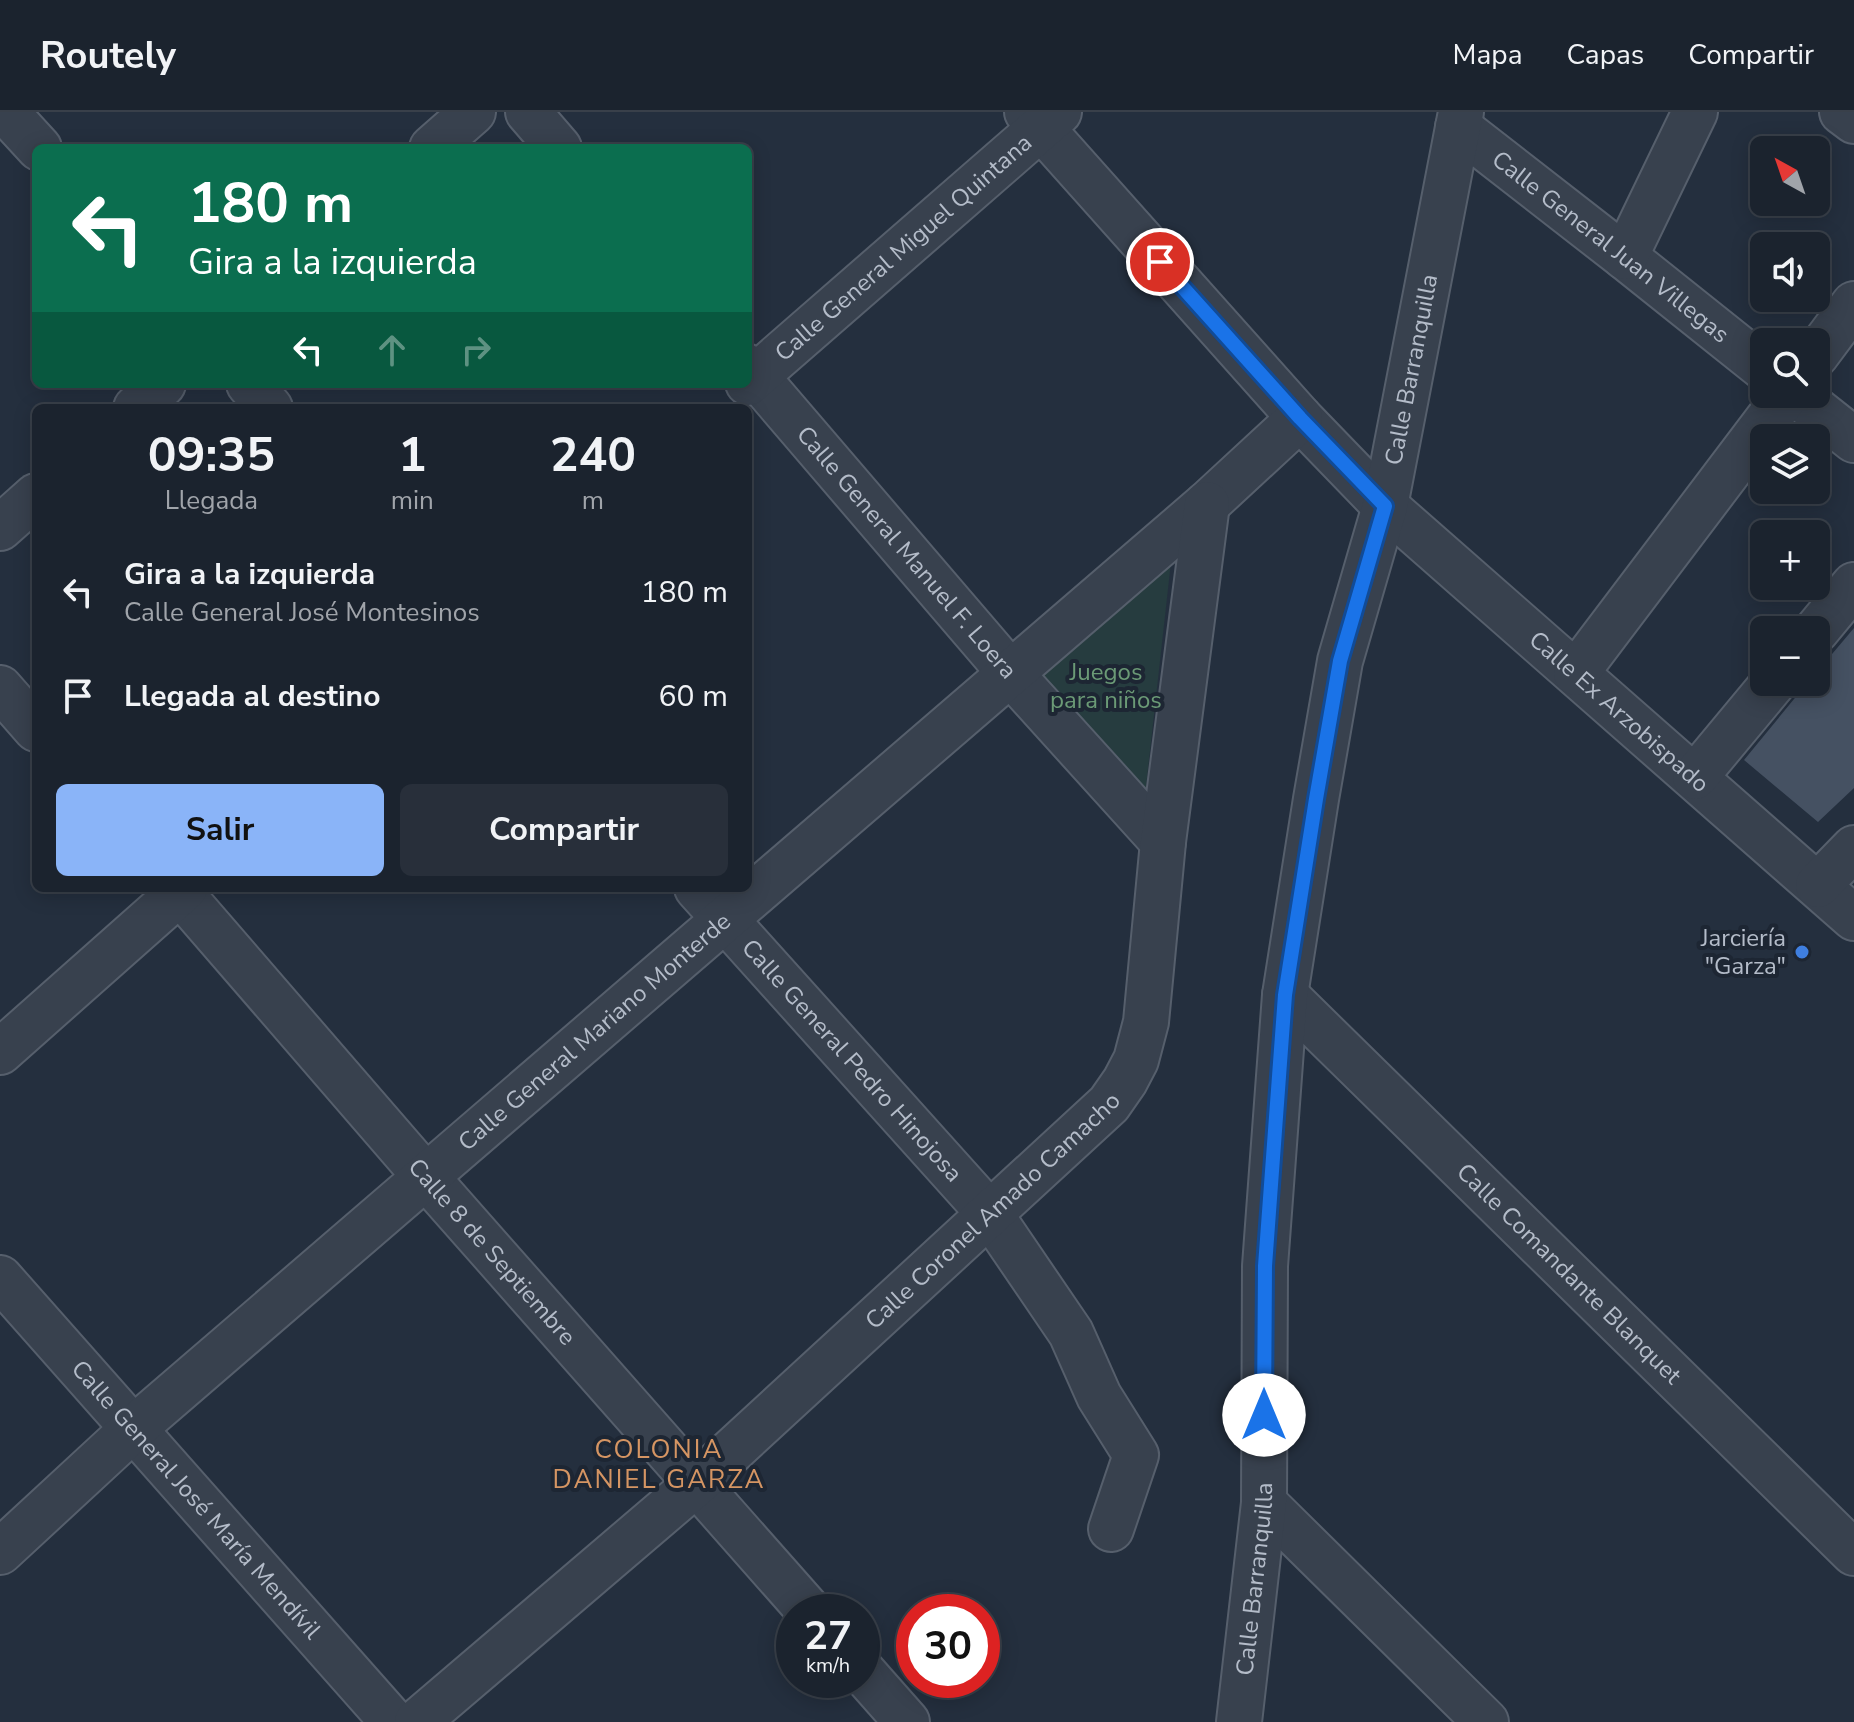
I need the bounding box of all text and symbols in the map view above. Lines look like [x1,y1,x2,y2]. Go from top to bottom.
text: Routely [40,30,176,81]
text: Mapa [1453,36,1522,74]
text: Capas [1566,36,1644,74]
text: Compartir [1688,36,1814,74]
street label: Calle General Miguel Quintana [768,127,1039,368]
north arrow [1750,136,1830,216]
map controls [1750,136,1830,696]
street label: Calle General Juan Villegas [1485,143,1736,350]
text: 180 m [188,165,353,242]
icon: left [56,176,160,280]
pin [1126,228,1194,296]
button: sound [1750,232,1830,312]
text: Gira a la izquierda [188,238,477,287]
icon: arrive [1138,240,1182,284]
street label: Calle Barranquilla [1377,271,1445,468]
icon: left [286,328,330,372]
icon: ahead [370,328,414,372]
icon: right [454,328,498,372]
button: search [1750,328,1830,408]
street label: Calle General Manuel F. Loera [789,419,1024,686]
text: 09:35 [148,422,275,488]
text: 1 [398,422,427,488]
text: 240 [550,422,636,488]
button: layers [1750,424,1830,504]
text: Llegada [165,483,258,518]
text: min [391,483,434,518]
text: m [582,483,604,518]
button: + [1750,520,1830,600]
text: Gira a la izquierda [124,554,375,595]
icon: left [56,570,100,614]
text: 180 m [641,572,728,613]
text: Calle General José Montesinos [124,595,480,630]
button: − [1750,616,1830,696]
street label: Calle Ex Arzobispado [1522,624,1716,800]
park label: Juegos para niños [1050,656,1162,716]
icon: arrive [56,674,100,718]
text: Llegada al destino [124,676,380,717]
text: 60 m [659,676,728,717]
button: Salir [56,784,384,876]
button: Compartir [400,784,728,876]
street label: Calle General Mariano Monterde [451,905,737,1158]
place label: Jarciería "Garza" [1700,922,1786,982]
street label: Calle General Pedro Hinojosa [734,932,970,1189]
marker: Jarciería "Garza" [1793,943,1811,961]
street label: Calle Coronel Amado Camacho [858,1087,1128,1336]
street label: Calle 8 de Septiembre [401,1152,583,1352]
street label: Calle Comandante Blanquet [1450,1156,1689,1392]
street label: Calle General José María Mendívil [64,1353,328,1646]
position arrow [1222,1373,1306,1457]
district label: COLONIA DANIEL GARZA [552,1432,766,1497]
street label: Calle Barranquilla [1228,1482,1280,1677]
speed limit sign: 30 [896,1594,1000,1698]
text: 27 [804,1609,852,1663]
text: km/h [806,1652,850,1679]

